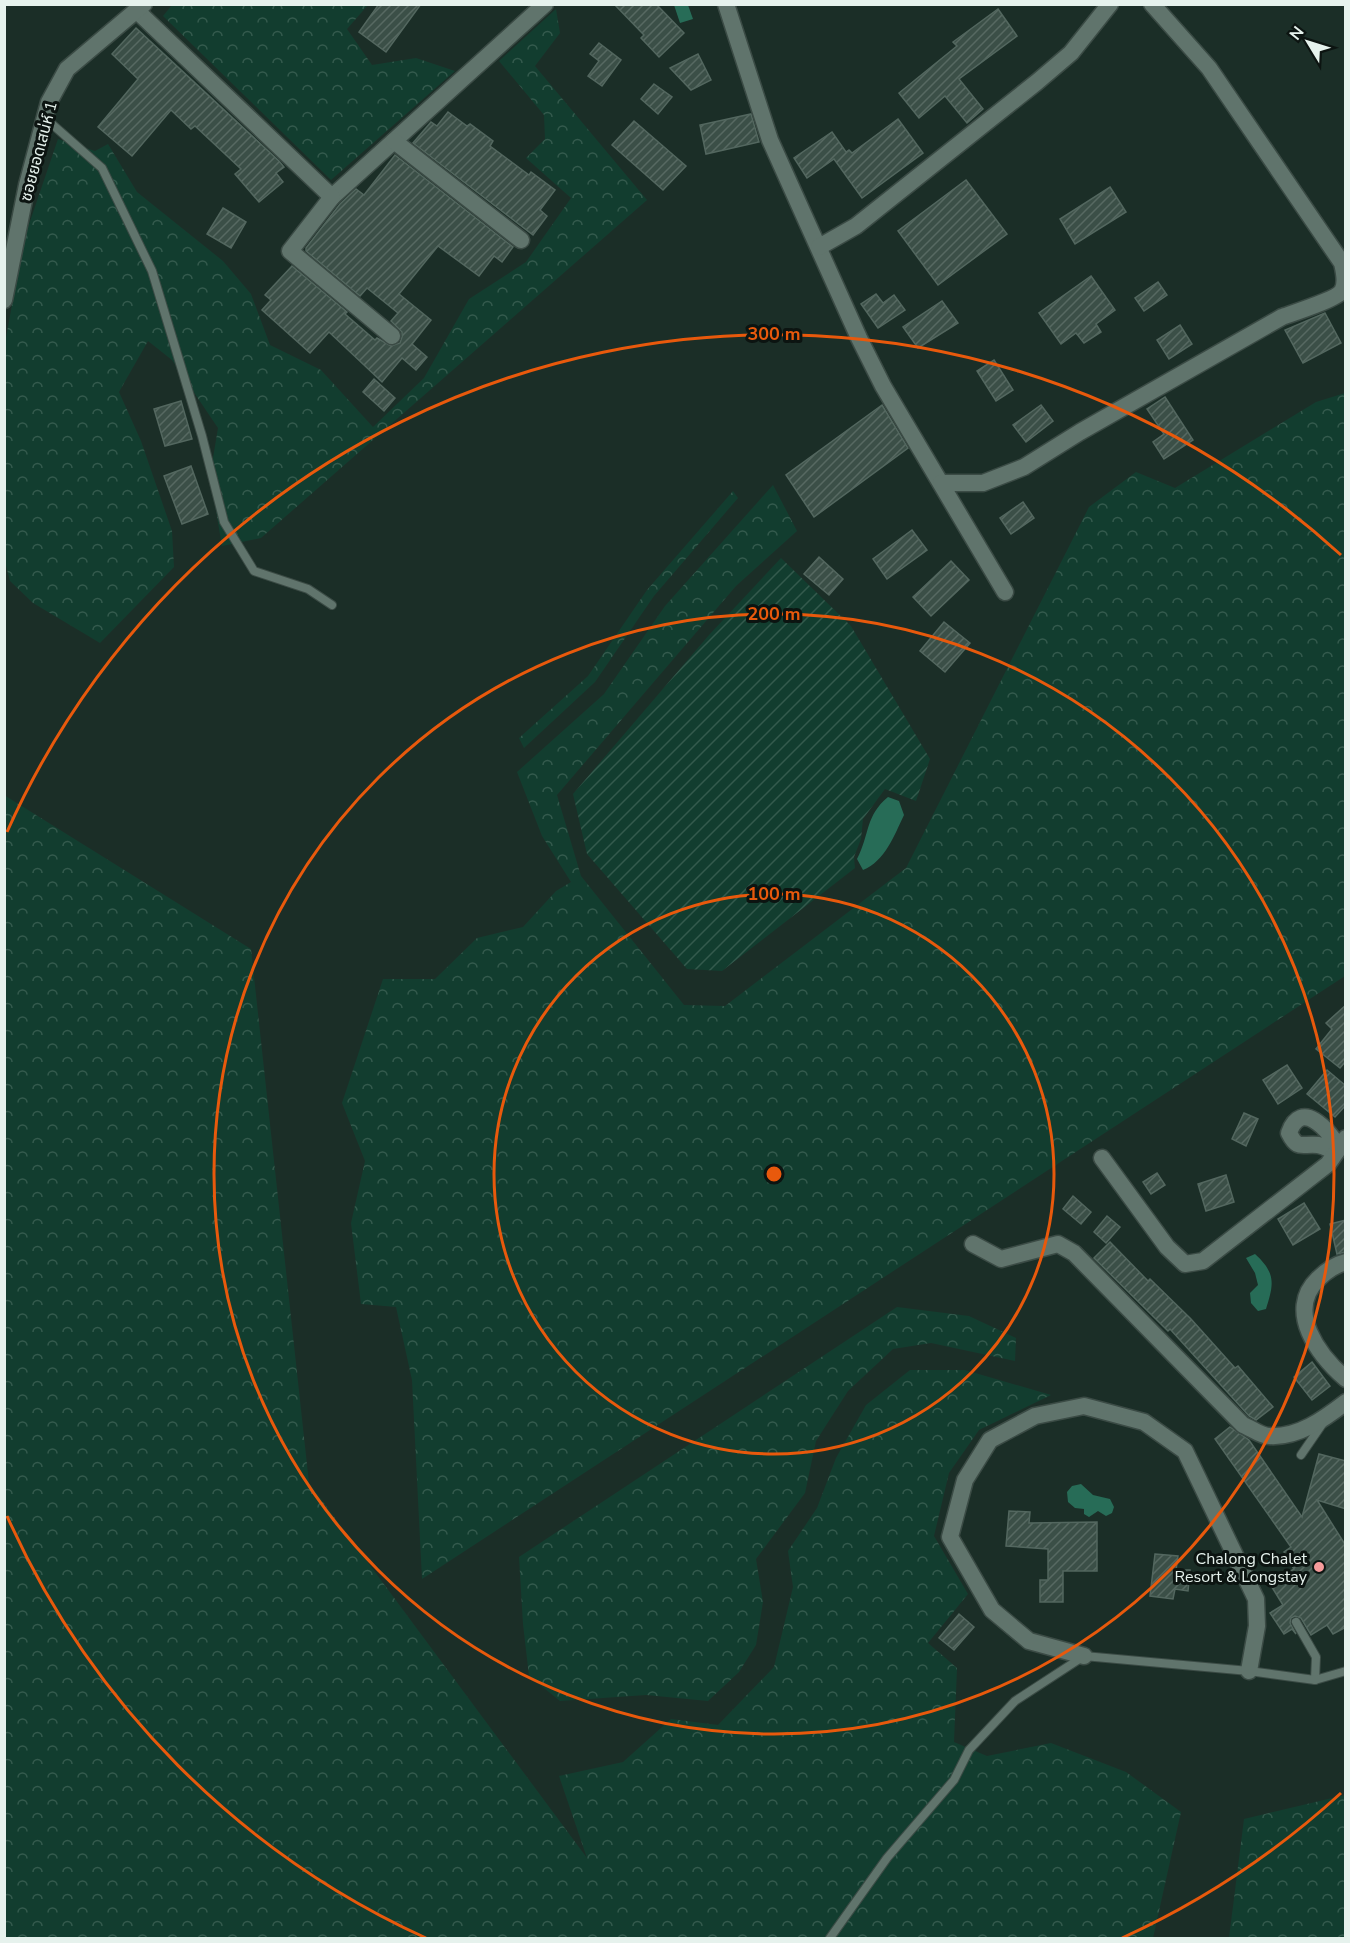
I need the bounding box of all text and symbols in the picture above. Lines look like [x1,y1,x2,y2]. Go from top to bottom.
north arrow [1278,12,1338,72]
text: N [1285,22,1309,45]
street label: ซอยยอดเสน่ห์ 1 [15,99,63,204]
text: 300 m [747,322,801,346]
text: 200 m [747,602,801,626]
text: 100 m [747,882,801,906]
centre of rings [764,1164,784,1184]
place label: Chalong Chalet Resort & Longstay [1175,1548,1308,1588]
marker: Chalong Chalet Resort & Longstay [1312,1560,1326,1574]

